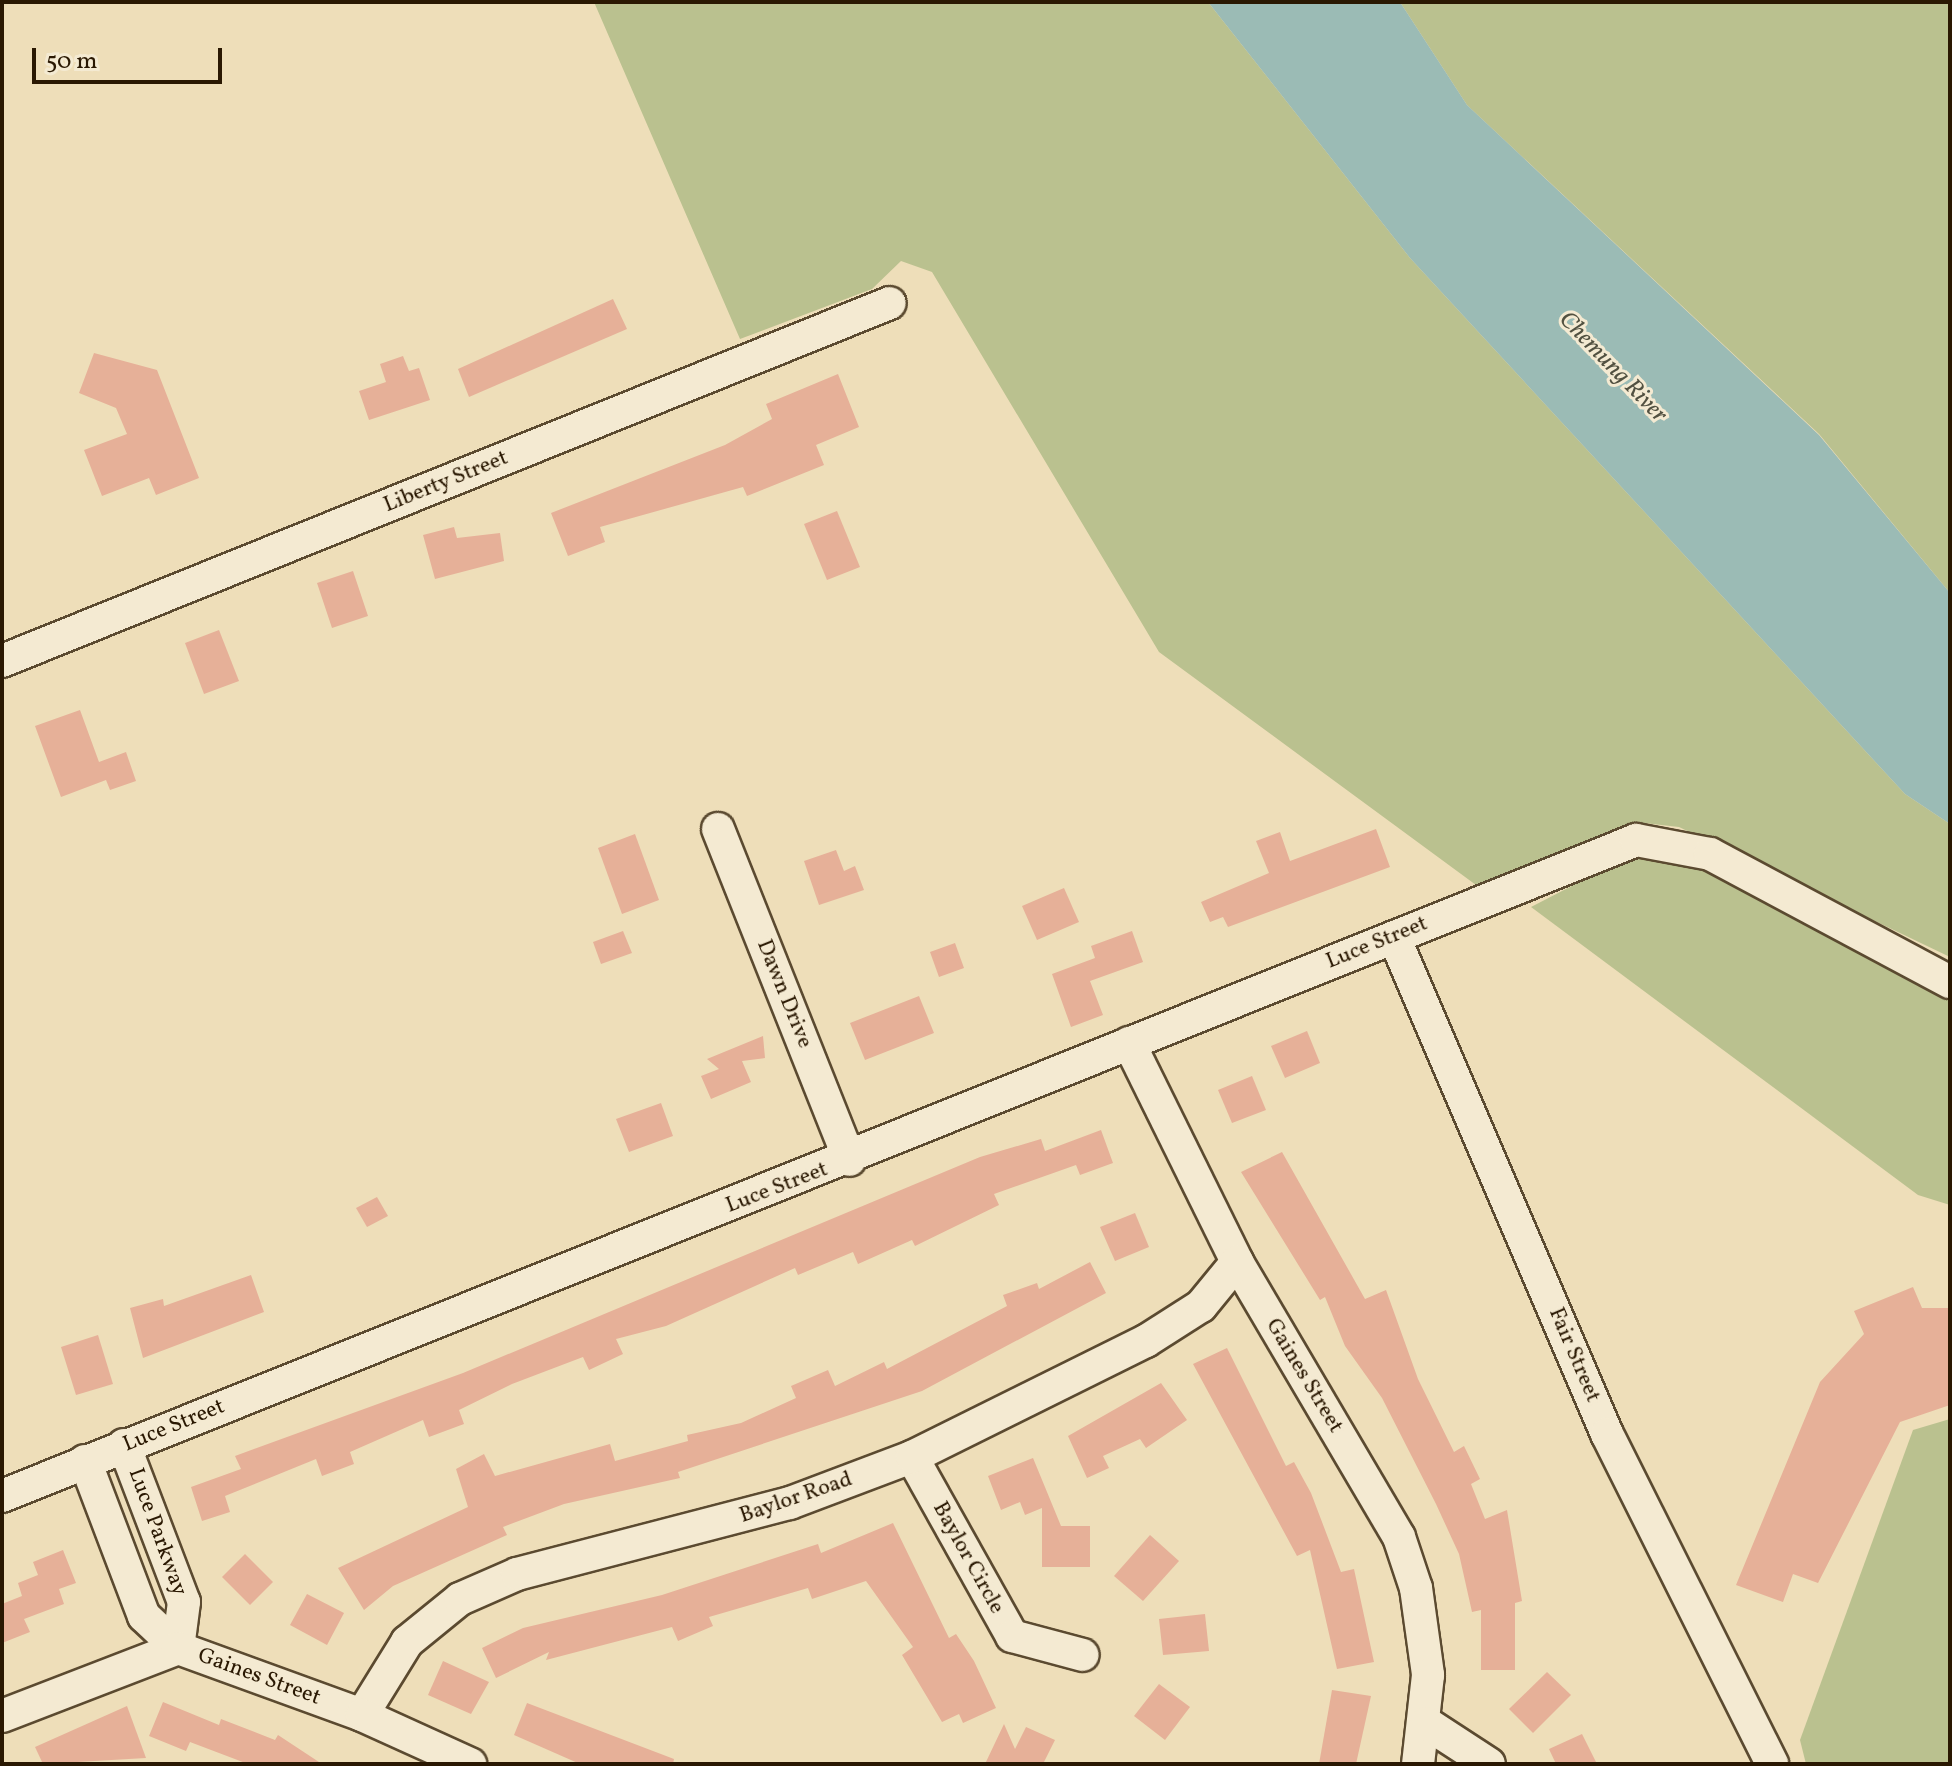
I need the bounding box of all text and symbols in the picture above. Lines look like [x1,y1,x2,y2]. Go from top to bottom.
scale bar [36,32,226,82]
text: 50 m [46,45,98,79]
water label: Chemung River [1552,306,1672,430]
street label: Liberty Street [380,445,512,519]
street label: Luce Street [1322,911,1432,975]
street label: Dawn Drive [750,936,818,1052]
street label: Luce Street [722,1156,832,1220]
street label: Fair Street [1542,1304,1606,1406]
street label: Gaines Street [1260,1314,1348,1438]
street label: Luce Street [119,1394,229,1458]
street label: Luce Parkway [122,1465,192,1599]
street label: Baylor Road [736,1466,856,1530]
street label: Baylor Circle [926,1497,1010,1619]
street label: Gaines Street [194,1643,324,1711]

